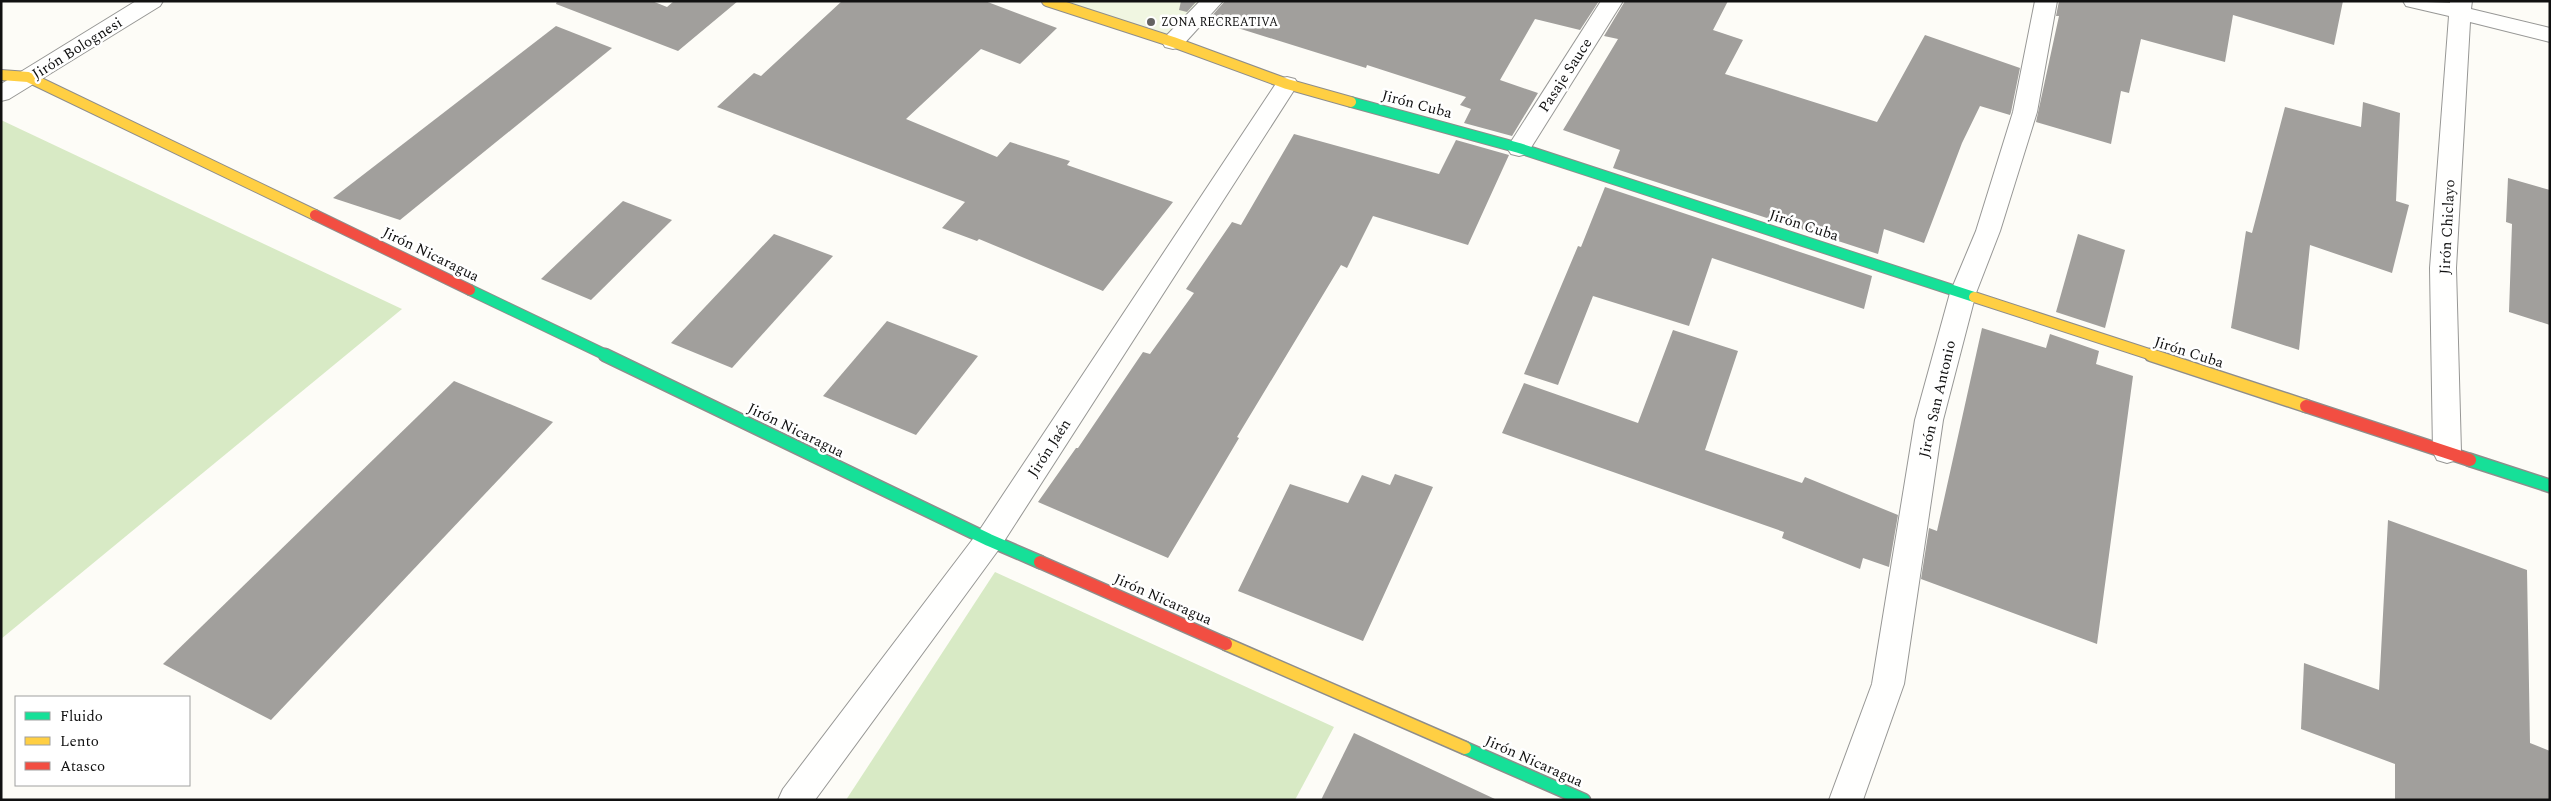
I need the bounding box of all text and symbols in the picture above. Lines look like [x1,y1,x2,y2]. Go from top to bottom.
street label: Jirón Bolognesi [28,11,127,85]
place label: ZONA RECREATIVA [1161,13,1278,32]
marker: ZONA RECREATIVA [1145,16,1157,28]
street label: Pasaje Sauce [1533,34,1598,117]
street label: Jirón Cuba [1379,84,1455,125]
street label: Jirón Chiclayo [2434,179,2461,275]
street label: Jirón Cuba [1766,203,1842,248]
street label: Jirón Nicaragua [378,221,484,288]
street label: Jirón Cuba [2151,330,2227,375]
street label: Jirón San Antonio [1913,338,1962,460]
street label: Jirón Nicaragua [743,397,849,464]
street label: Jirón Jaén [1022,414,1077,482]
street label: Jirón Nicaragua [1110,568,1216,632]
legend [15,696,190,786]
text: Fluido [60,705,103,728]
text: Lento [60,730,99,753]
street label: Jirón Nicaragua [1481,730,1587,794]
text: Atasco [60,755,105,778]

